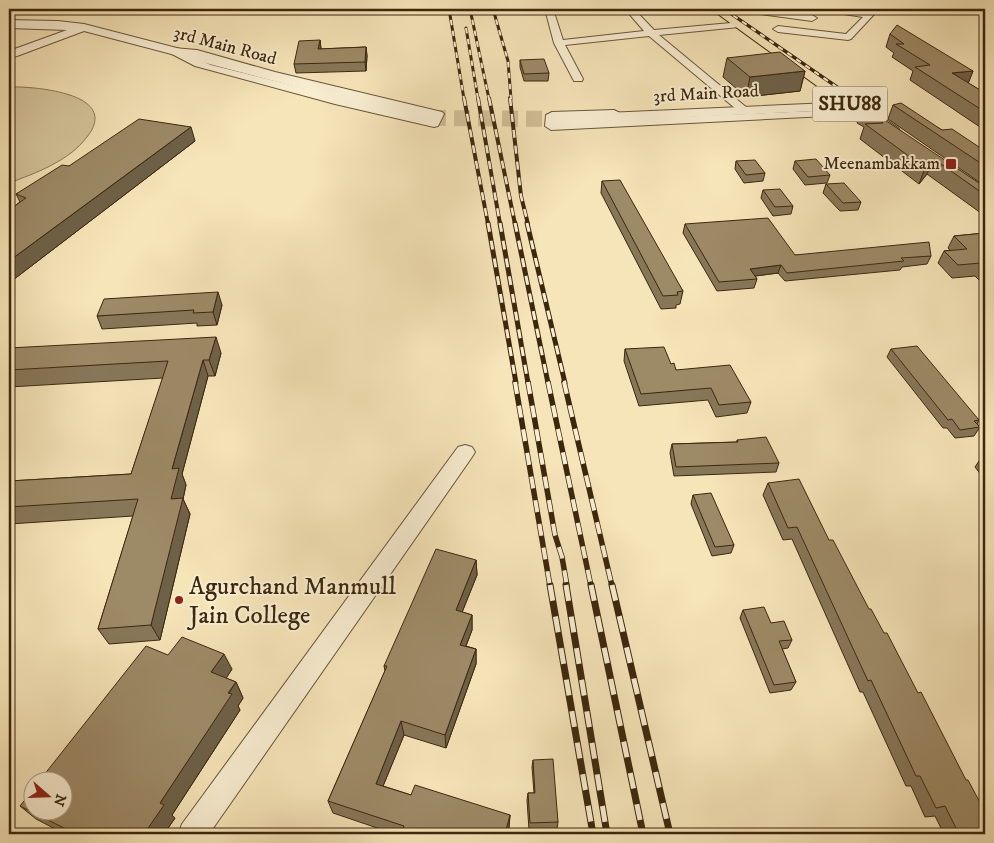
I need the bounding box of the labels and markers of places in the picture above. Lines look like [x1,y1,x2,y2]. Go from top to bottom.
place label: Meenambakkam [823,153,940,175]
marker: Meenambakkam [944,157,958,171]
place label: Agurchand Manmull Jain College [187,571,396,631]
marker: Agurchand Manmull Jain College [173,594,185,606]

